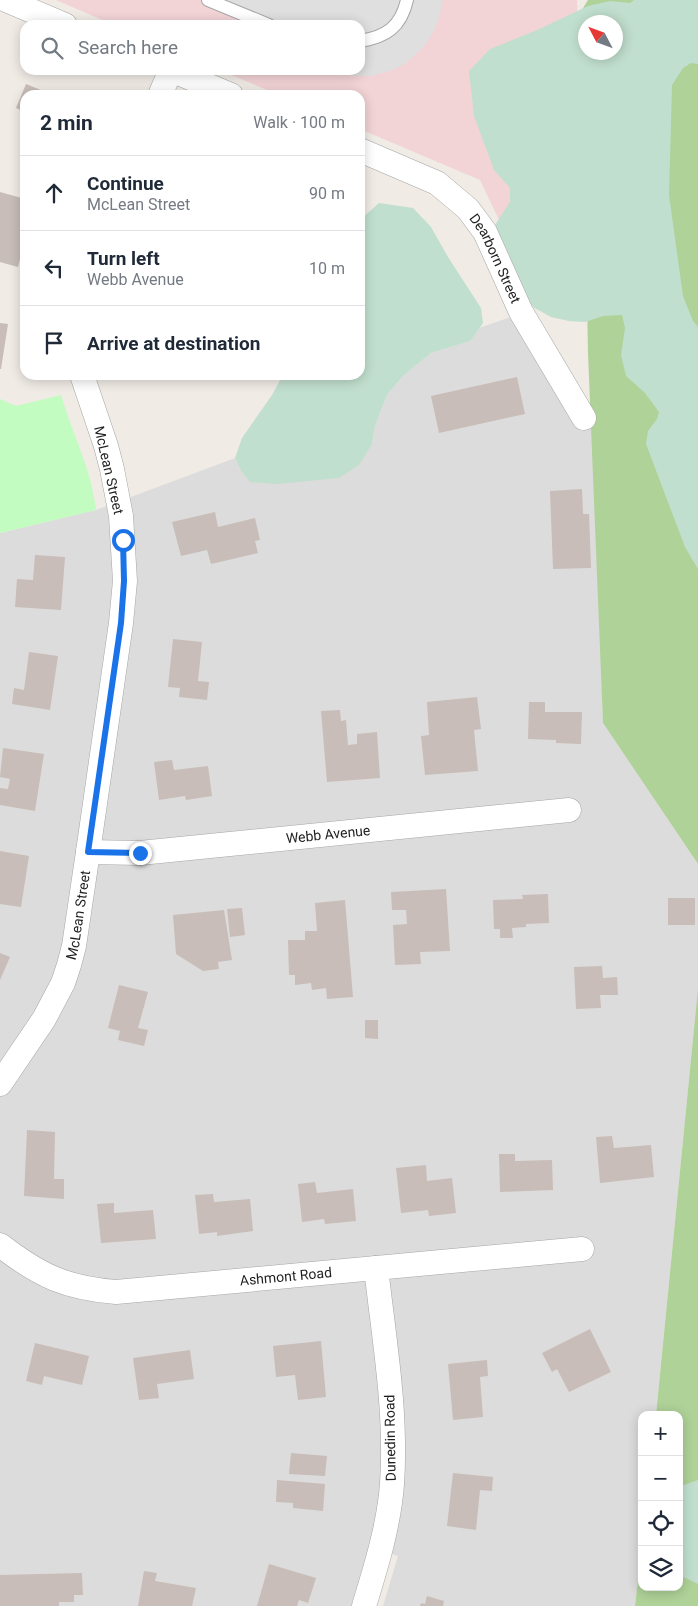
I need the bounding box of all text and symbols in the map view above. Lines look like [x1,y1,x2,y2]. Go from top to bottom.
north arrow [578,15,623,60]
search box [20,20,365,75]
icon: search [38,34,66,62]
text: Search here [78,36,178,59]
text: 2 min [40,111,93,135]
text: Walk · 100 m [253,113,345,132]
text: Continue [87,172,164,195]
icon: ahead [40,179,68,207]
text: 90 m [309,184,345,203]
text: McLean Street [87,195,190,214]
street label: Dearborn Street [466,211,524,306]
text: Turn left [87,247,160,270]
icon: left [40,254,68,282]
text: 10 m [309,259,345,278]
text: Webb Avenue [87,270,184,289]
icon: arrive [40,329,68,357]
text: Arrive at destination [87,332,260,355]
street label: McLean Street [91,424,127,516]
route start [112,529,135,552]
street label: Webb Avenue [285,822,371,846]
route end [129,842,152,865]
street label: McLean Street [63,869,93,962]
street label: Ashmont Road [239,1264,333,1289]
street label: Dunedin Road [381,1395,399,1481]
map controls [638,1411,683,1591]
button: + [638,1411,683,1456]
button: − [638,1456,683,1501]
button: locate [638,1501,683,1546]
button: layers [638,1546,683,1591]

